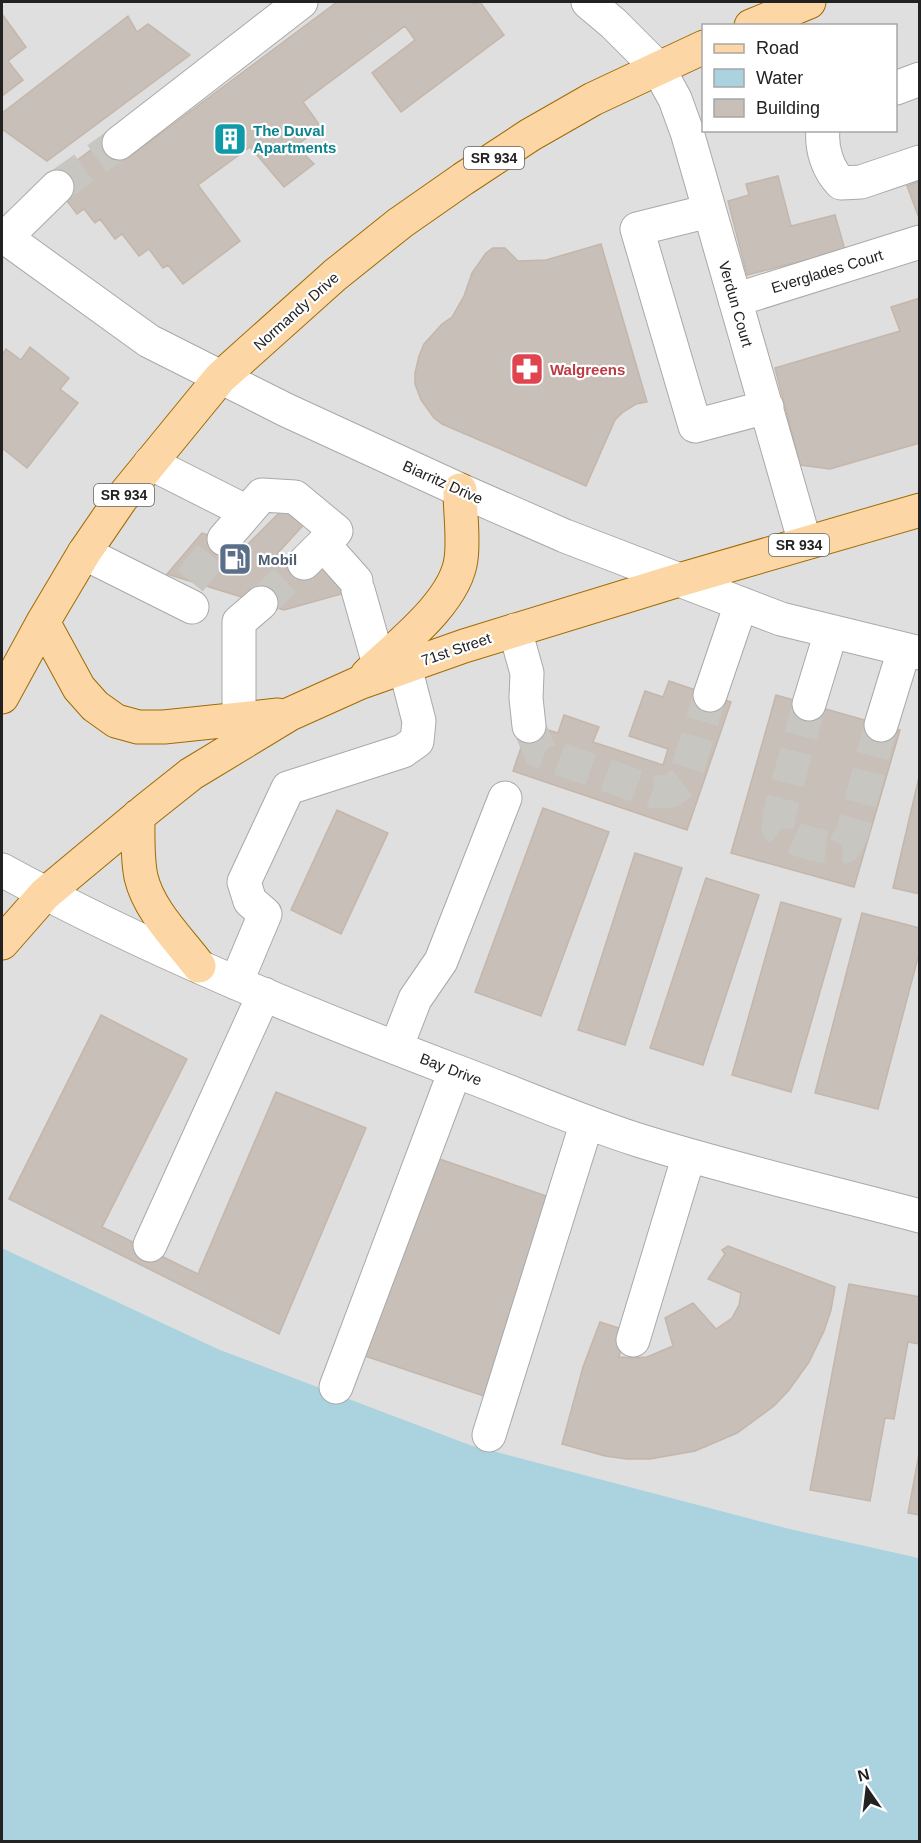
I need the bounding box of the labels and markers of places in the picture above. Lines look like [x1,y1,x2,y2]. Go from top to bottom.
building icon: The Duval Apartments [212,121,248,157]
place label: The Duval Apartments [253,122,336,156]
pharmacy icon: Walgreens [509,351,545,387]
place label: Walgreens [550,361,625,378]
fuel station icon: Mobil [217,541,253,577]
place label: Mobil [258,551,297,568]

